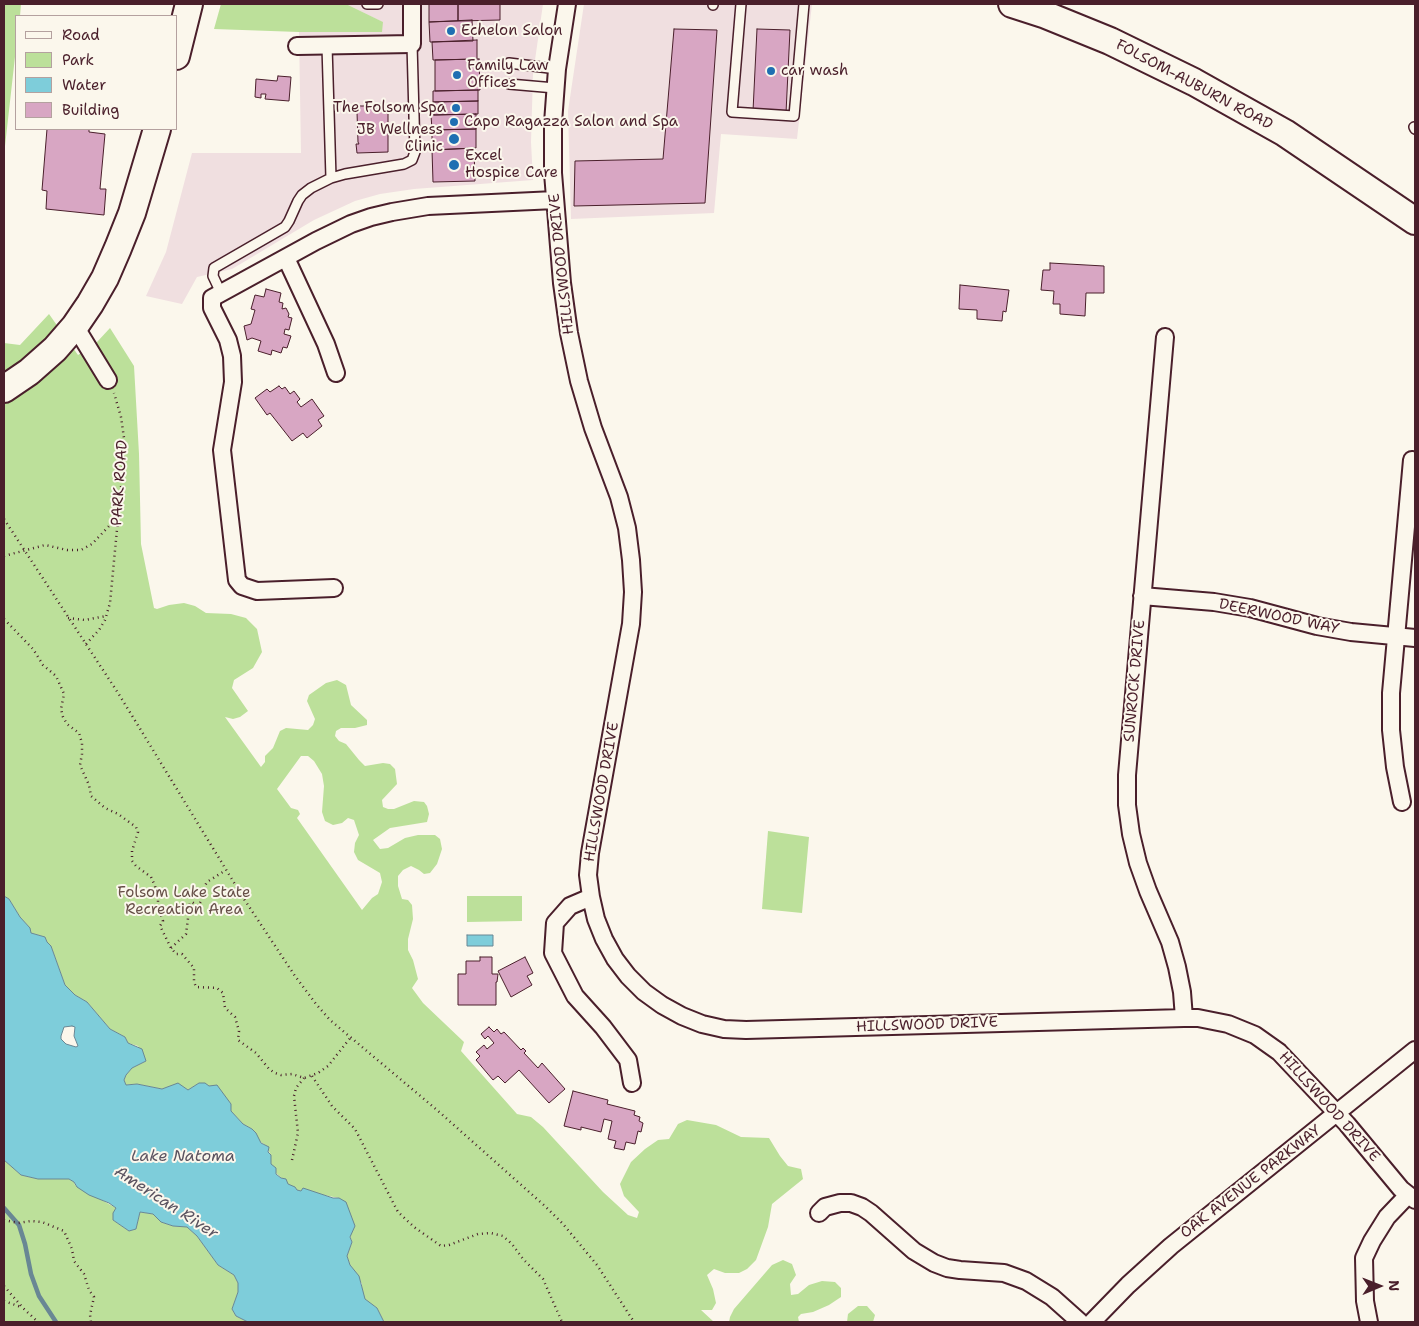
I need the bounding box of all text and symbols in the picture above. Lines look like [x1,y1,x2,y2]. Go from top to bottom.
legend [15,15,178,130]
place label: Echelon Salon [461,22,562,40]
text: Road [62,25,100,45]
marker: Echelon Salon [445,25,457,37]
street label: FOLSOM-AUBURN ROAD [1113,36,1275,134]
text: Park [62,50,94,70]
place label: Family Law Offices [467,57,549,92]
place label: car wash [781,62,848,80]
marker: car wash [765,65,777,77]
marker: Family Law Offices [451,69,463,81]
text: Water [62,75,106,95]
place label: The Folsom Spa [333,99,446,117]
text: Building [62,100,119,120]
marker: The Folsom Spa [450,102,462,114]
place label: Capo Ragazza Salon and Spa [464,113,678,131]
marker: Capo Ragazza Salon and Spa [448,116,460,128]
place label: JB Wellness Clinic [357,121,443,156]
marker: JB Wellness Clinic [447,132,461,146]
place label: Excel Hospice Care [465,147,558,182]
marker: Excel Hospice Care [447,158,461,172]
street label: HILLSWOOD DRIVE [546,192,578,336]
street label: PARK ROAD [108,439,132,527]
street label: DEERWOOD WAY [1217,595,1341,639]
street label: SUNROCK DRIVE [1121,619,1149,743]
street label: HILLSWOOD DRIVE [581,721,623,863]
park label: Folsom Lake State Recreation Area [118,884,250,919]
street label: HILLSWOOD DRIVE [856,1014,998,1036]
street label: HILLSWOOD DRIVE [1275,1048,1383,1166]
street label: OAK AVENUE PARKWAY [1177,1121,1325,1243]
water label: Lake Natoma [131,1147,235,1167]
water label: American River [111,1162,221,1244]
north arrow [1354,1261,1404,1311]
text: N [1385,1280,1403,1291]

